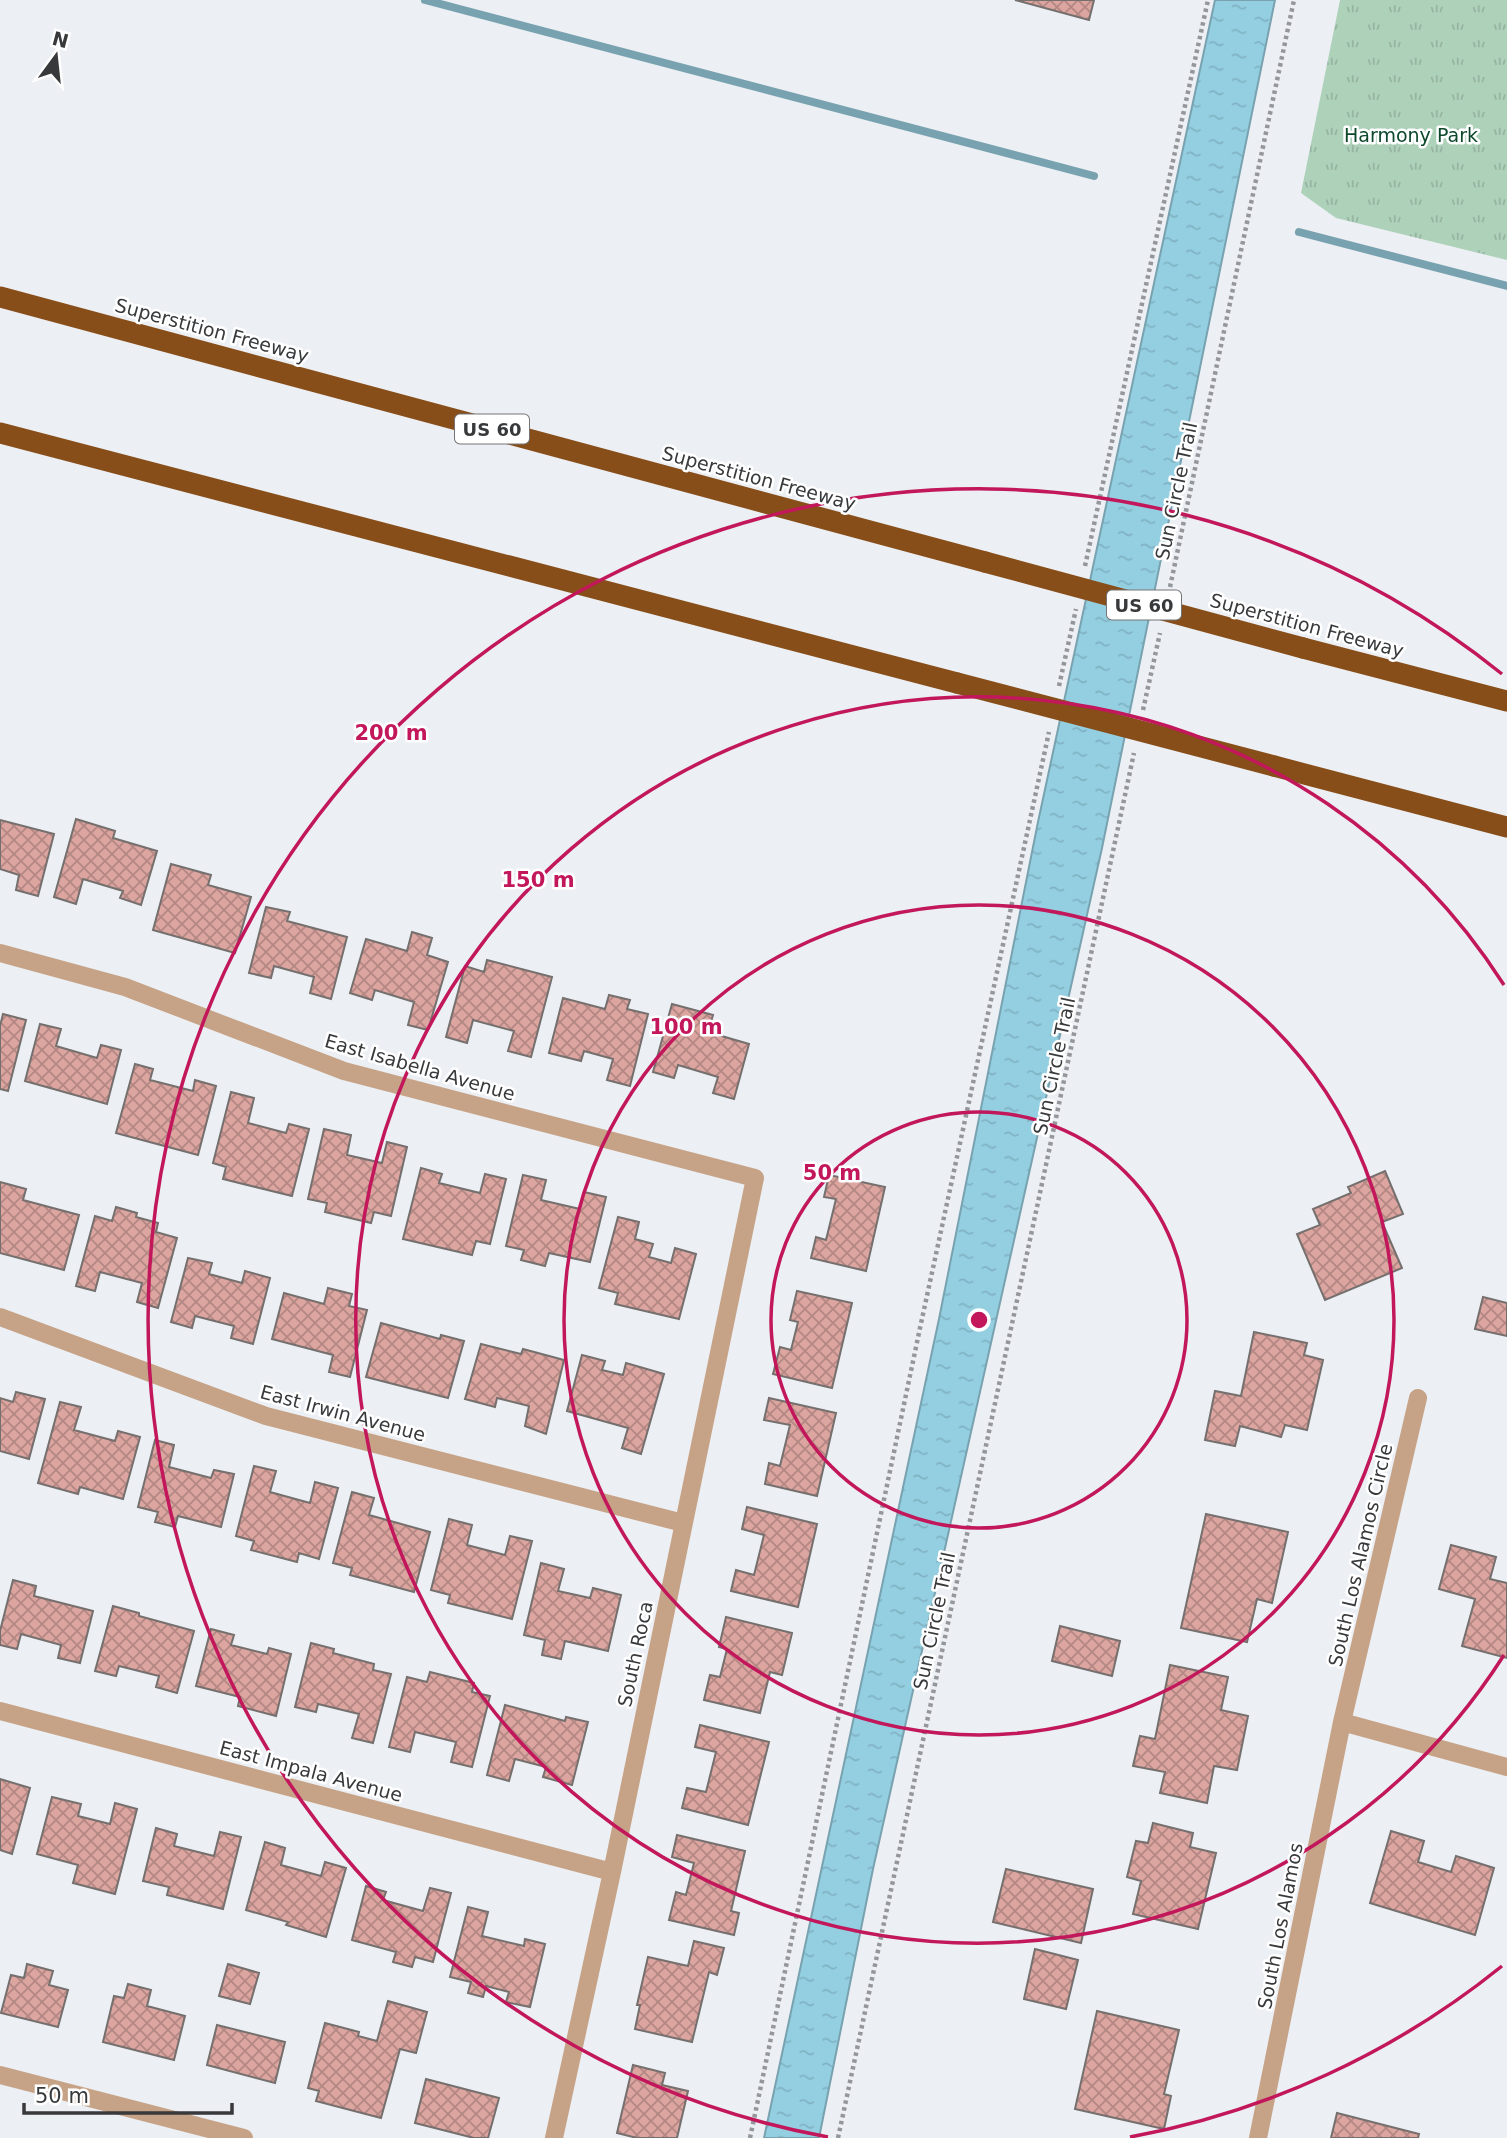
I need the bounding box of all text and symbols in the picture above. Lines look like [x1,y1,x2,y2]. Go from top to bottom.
north arrow [21,21,91,91]
text: N [50,27,71,52]
park label: Harmony Park [1344,124,1478,146]
street label: Superstition Freeway [113,294,311,366]
road number: US 60 [455,414,529,444]
street label: Sun Circle Trail [1151,420,1201,562]
street label: Superstition Freeway [660,442,858,514]
street label: Superstition Freeway [1208,589,1406,661]
road number: US 60 [1107,590,1181,620]
text: 200 m [354,721,428,745]
text: 150 m [501,868,575,892]
street label: Sun Circle Trail [1029,995,1079,1137]
text: 100 m [649,1015,723,1039]
street label: East Isabella Avenue [322,1029,518,1105]
text: 50 m [803,1161,861,1185]
centre of rings [967,1308,991,1332]
street label: East Irwin Avenue [258,1380,428,1446]
street label: South Los Alamos Circle [1324,1441,1396,1669]
street label: Sun Circle Trail [909,1550,959,1692]
street label: South Roca [613,1599,657,1709]
street label: East Impala Avenue [217,1736,405,1806]
street label: South Los Alamos [1253,1841,1307,2011]
scale bar [24,2072,233,2116]
text: 50 m [35,2084,89,2108]

